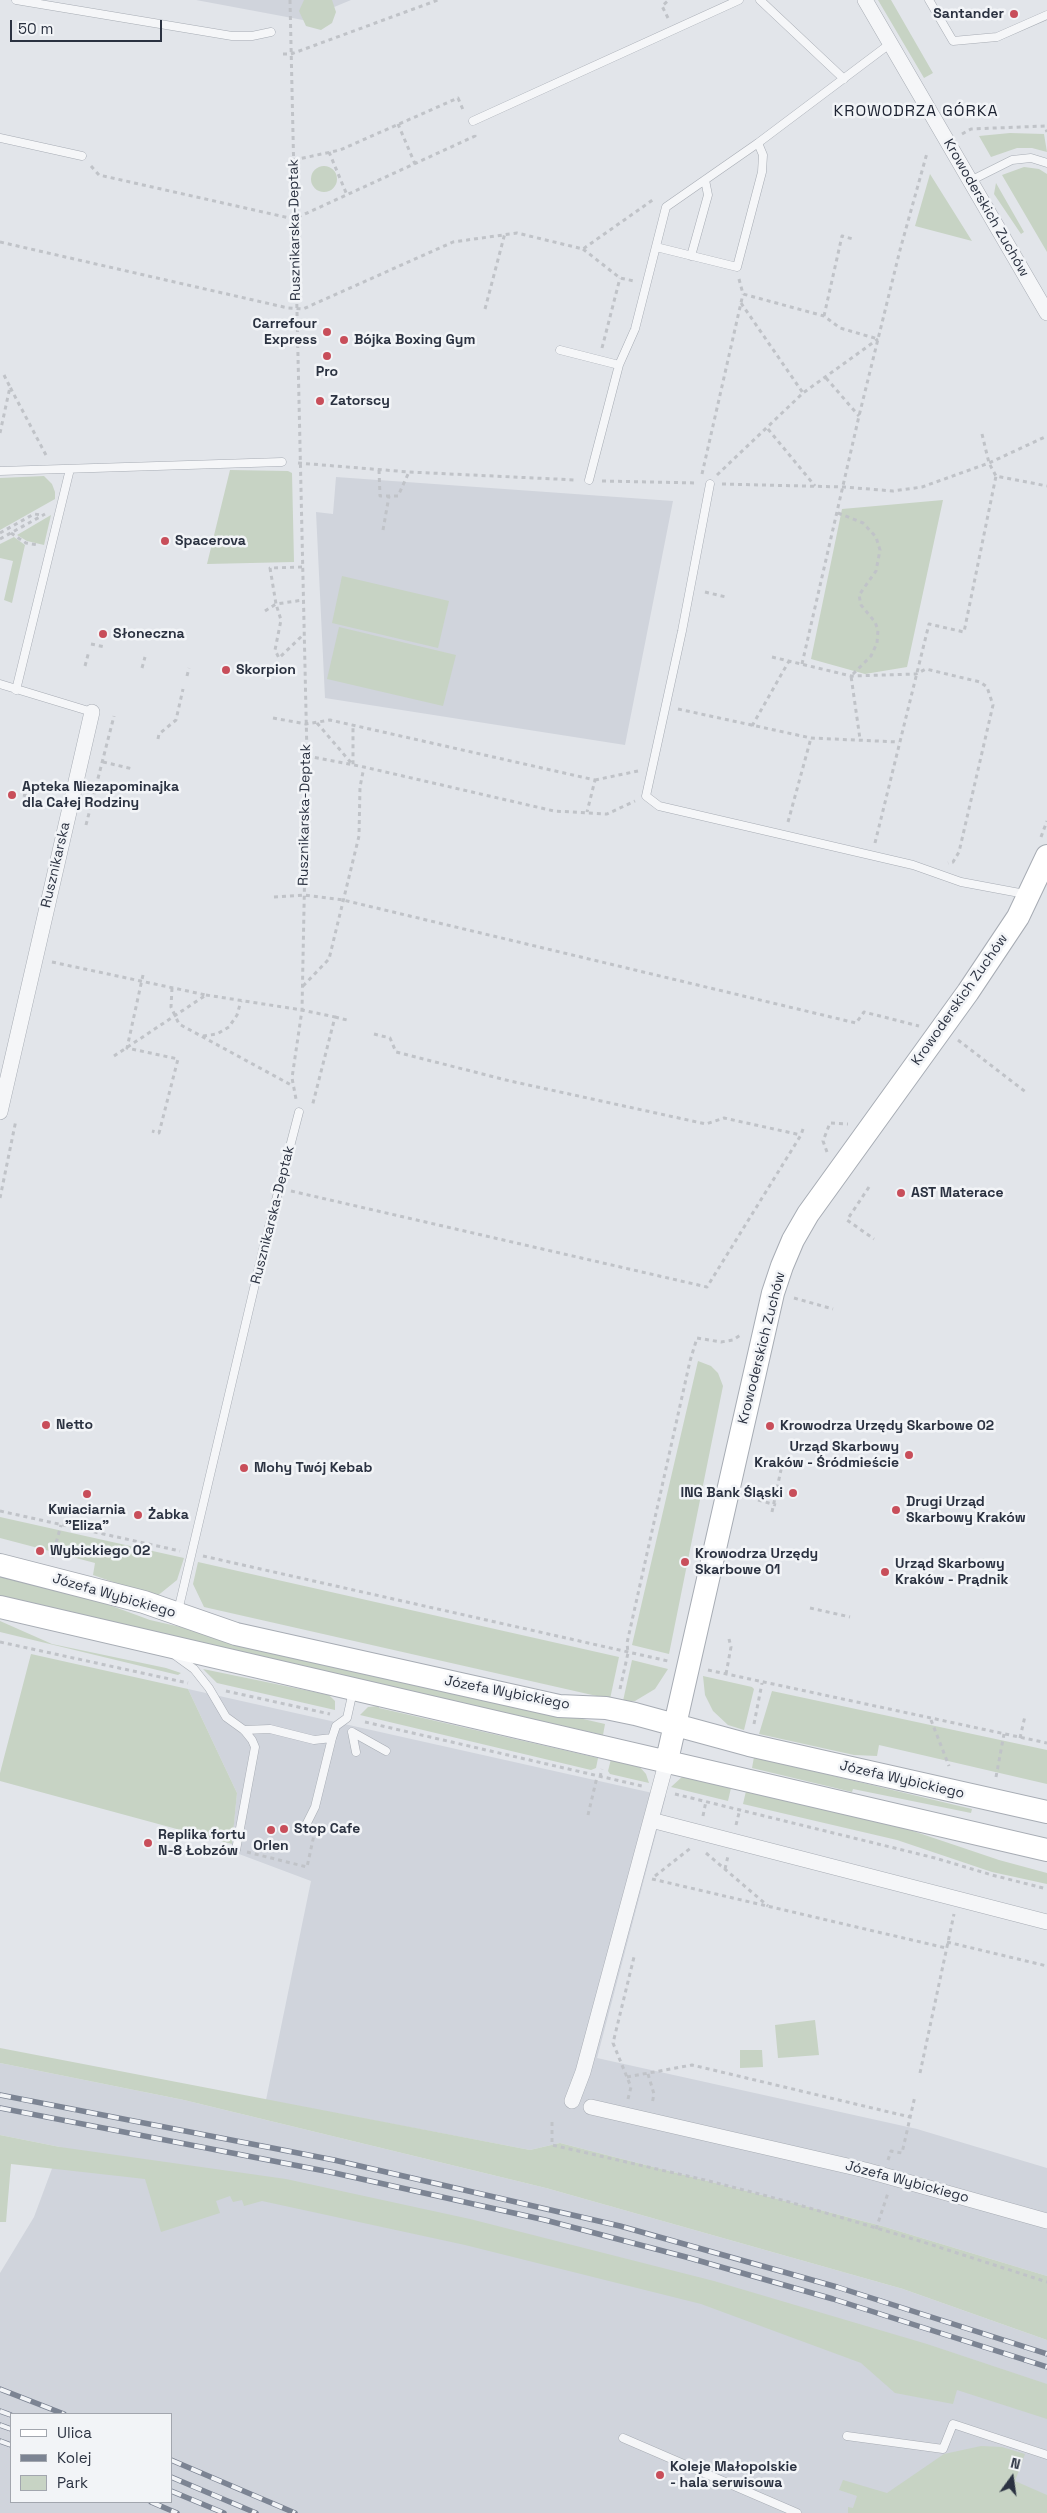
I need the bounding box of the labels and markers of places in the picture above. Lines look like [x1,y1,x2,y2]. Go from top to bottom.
place label: Santander [933,6,1004,22]
marker: Santander [1008,8,1020,20]
place label: Carrefour Express [253,316,317,348]
marker: Carrefour Express [321,326,333,338]
place label: Bójka Boxing Gym [354,332,475,348]
marker: Bójka Boxing Gym [338,334,350,346]
marker: Pro [321,350,333,362]
place label: Pro [316,364,338,380]
place label: Zatorscy [330,393,390,409]
marker: Zatorscy [314,395,326,407]
place label: Spacerova [175,533,246,549]
marker: Spacerova [159,535,171,547]
place label: Słoneczna [113,626,185,642]
marker: Słoneczna [97,628,109,640]
place label: Skorpion [236,662,296,678]
marker: Skorpion [220,664,232,676]
place label: Apteka Niezapominajka dla Całej Rodziny [22,779,179,812]
marker: Apteka Niezapominajka dla Całej Rodziny [6,789,18,801]
place label: AST Materace [911,1185,1004,1201]
marker: AST Materace [895,1187,907,1199]
place label: Netto [56,1417,93,1433]
place label: Krowodrza Urzędy Skarbowe 02 [780,1418,994,1434]
marker: Netto [40,1419,52,1431]
marker: Krowodrza Urzędy Skarbowe 02 [764,1420,776,1432]
place label: Urząd Skarbowy Kraków - Śródmieście [754,1439,899,1471]
marker: Urząd Skarbowy Kraków - Śródmieście [903,1449,915,1461]
place label: Mohy Twój Kebab [254,1460,372,1476]
marker: Mohy Twój Kebab [238,1462,250,1474]
place label: ING Bank Śląski [680,1485,783,1501]
marker: ING Bank Śląski [787,1487,799,1499]
marker: Kwiaciarnia "Eliza" [81,1488,93,1500]
place label: Drugi Urząd Skarbowy Kraków [906,1494,1026,1526]
place label: Kwiaciarnia "Eliza" [48,1502,126,1534]
marker: Drugi Urząd Skarbowy Kraków [890,1504,902,1516]
place label: Żabka [148,1507,189,1523]
marker: Żabka [132,1509,144,1521]
place label: Wybickiego 02 [50,1543,150,1559]
marker: Wybickiego 02 [34,1545,46,1557]
place label: Krowodrza Urzędy Skarbowe 01 [695,1546,818,1578]
marker: Krowodrza Urzędy Skarbowe 01 [679,1556,691,1568]
place label: Urząd Skarbowy Kraków - Prądnik [895,1556,1008,1588]
marker: Urząd Skarbowy Kraków - Prądnik [879,1566,891,1578]
place label: Stop Cafe [294,1821,360,1837]
marker: Stop Cafe [278,1823,290,1835]
marker: Orlen [265,1824,277,1836]
place label: Replika fortu N-8 Łobzów [158,1827,246,1860]
marker: Replika fortu N-8 Łobzów [142,1837,154,1849]
place label: Orlen [253,1838,289,1854]
place label: Koleje Małopolskie - hala serwisowa [670,2459,797,2492]
marker: Koleje Małopolskie - hala serwisowa [654,2469,666,2481]

